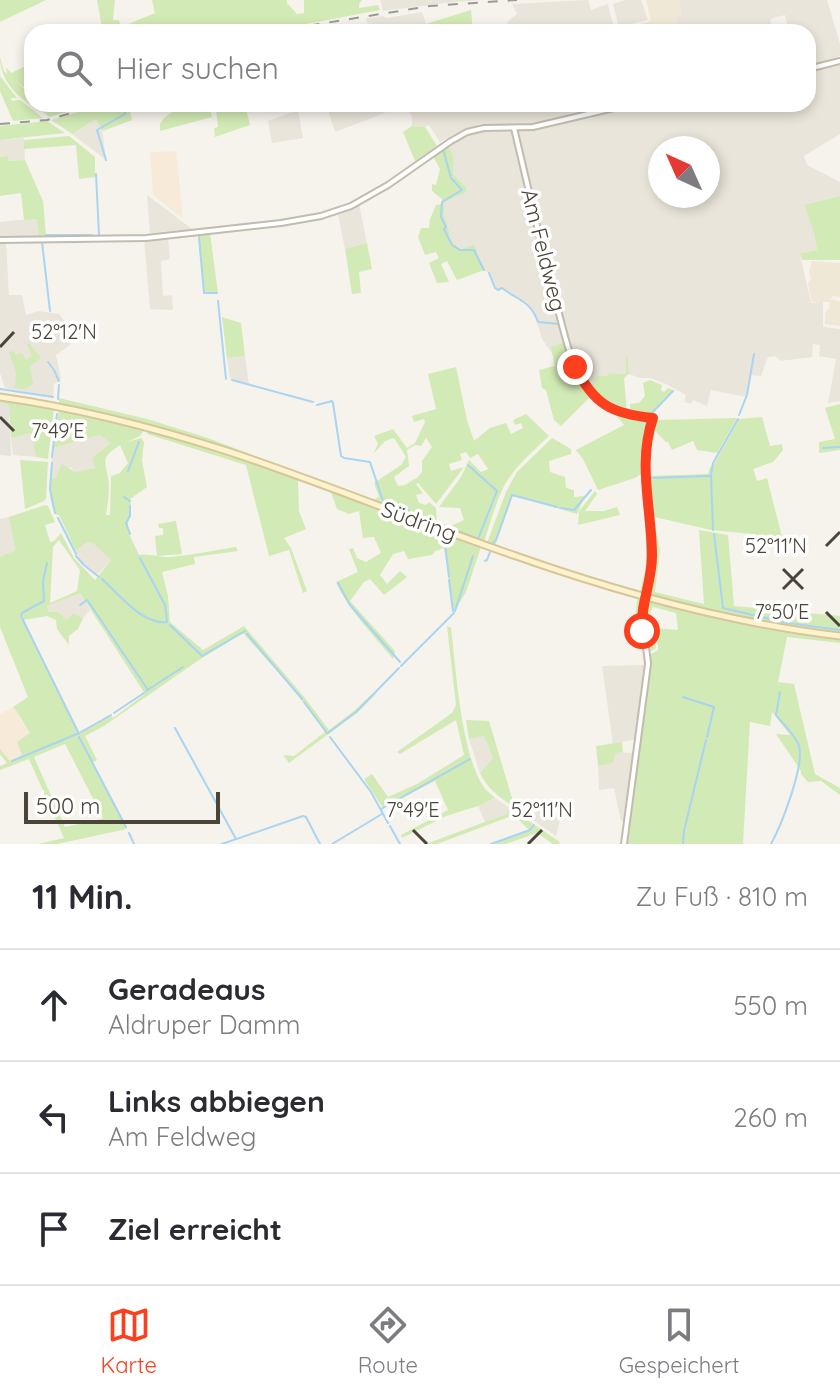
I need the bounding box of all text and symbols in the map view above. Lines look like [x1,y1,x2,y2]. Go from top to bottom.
search box [24,24,816,112]
icon: search [52,46,96,90]
text: Hier suchen [116,49,279,87]
north arrow [648,136,720,208]
street label: Am Feldweg [515,186,573,314]
text: 52°12'N [31,319,97,344]
route end [557,349,593,385]
text: 7°49'E [31,418,85,443]
street label: Südring [378,495,460,547]
text: 52°11'N [745,533,807,558]
text: 7°50'E [755,599,809,624]
route start [624,613,660,649]
scale bar [24,788,220,824]
text: 500 m [36,792,100,820]
text: 7°49'E [386,797,440,822]
text: 52°11'N [511,797,573,822]
text: 11 Min. [32,875,133,918]
text: Zu Fuß · 810 m [635,880,808,913]
text: Geradeaus [108,970,265,1008]
icon: ahead [32,983,76,1027]
text: 550 m [733,989,808,1022]
text: Aldruper Damm [108,1008,301,1041]
text: Links abbiegen [108,1082,325,1120]
icon: left [32,1095,76,1139]
text: 260 m [733,1101,808,1134]
text: Am Feldweg [108,1120,256,1153]
icon: arrive [32,1207,76,1251]
text: Ziel erreicht [108,1210,282,1248]
tab: Karte [100,1303,157,1379]
tab: Route [358,1303,418,1379]
tab: Gespeichert [619,1303,740,1379]

